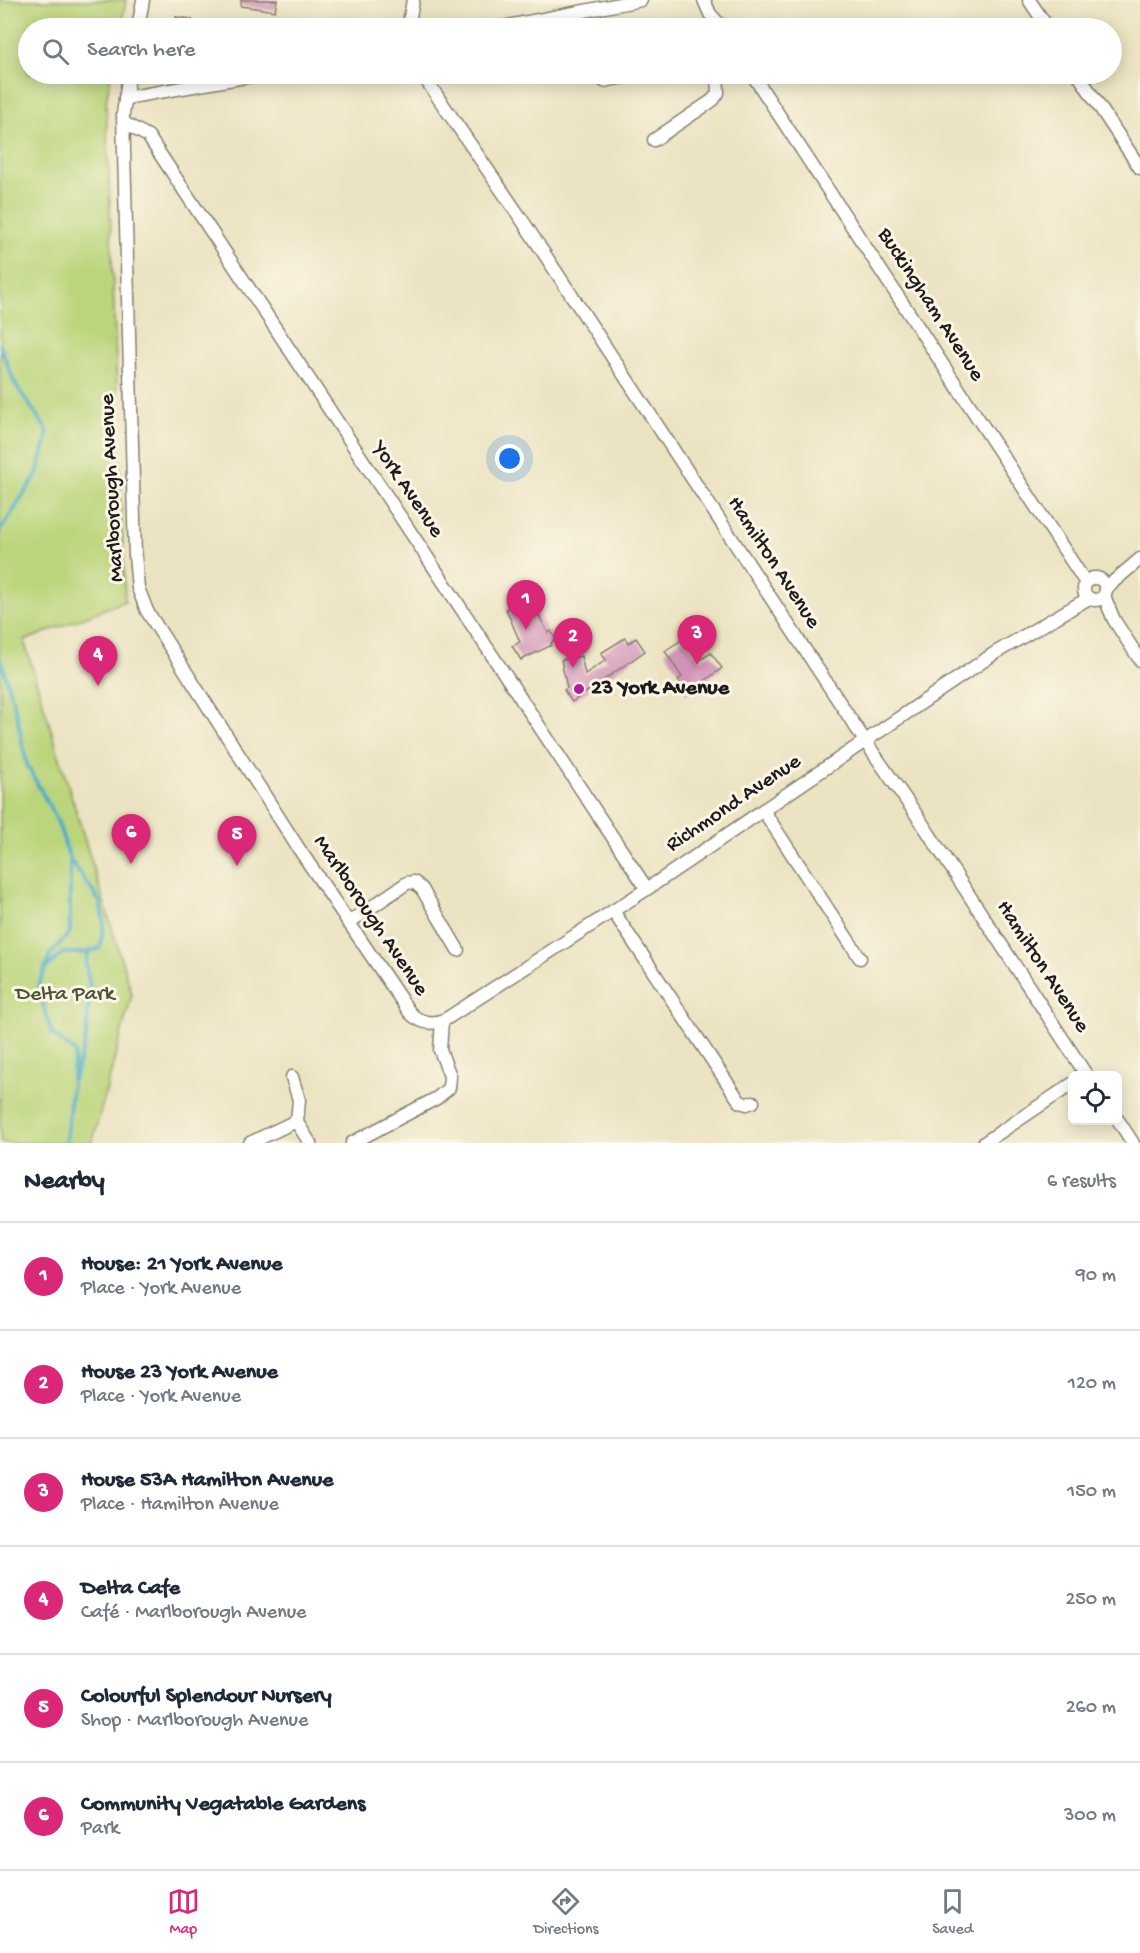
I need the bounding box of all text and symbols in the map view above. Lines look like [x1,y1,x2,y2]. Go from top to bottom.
search box [18,18,1122,84]
icon: search [39,35,72,68]
text: Search here [87,38,195,64]
street label: Buckingham Avenue [870,223,990,387]
street label: Marlborough Avenue [95,393,131,583]
street label: York Avenue [364,435,449,544]
your location [495,444,524,473]
street label: Hamilton Avenue [721,492,826,634]
pin: 1 [506,580,546,630]
pin: 3 [678,616,716,665]
pin: 2 [554,618,592,668]
pin: 4 [78,636,118,686]
place label: 23 York Avenue [591,676,730,702]
marker: 23 York Avenue [572,682,586,696]
street label: Richmond Avenue [662,749,807,859]
pin: 6 [112,814,150,864]
pin: 5 [218,816,256,866]
street label: Marlborough Avenue [307,831,434,1002]
street label: Hamilton Avenue [990,896,1095,1038]
park label: Delta Park [14,982,117,1008]
map controls [1068,1071,1122,1125]
button: locate [1068,1071,1122,1125]
text: Nearby [24,1167,105,1198]
text: 6 results [1047,1171,1116,1194]
text: House: 21 York Avenue [81,1252,282,1278]
text: 1 [39,1265,48,1288]
text: 90 m [1076,1265,1116,1288]
text: Place · York Avenue [81,1278,241,1301]
text: House 23 York Avenue [81,1360,278,1386]
text: 2 [39,1373,48,1396]
text: 120 m [1068,1373,1116,1396]
text: Place · York Avenue [81,1386,241,1409]
text: House 53A Hamilton Avenue [81,1468,333,1494]
text: 3 [38,1481,49,1504]
text: 150 m [1067,1481,1116,1504]
text: Place · Hamilton Avenue [81,1494,279,1517]
text: Delta Cafe [81,1576,180,1602]
text: 4 [39,1589,48,1612]
text: 250 m [1065,1589,1116,1612]
text: Café · Marlborough Avenue [81,1602,306,1625]
text: Colourful Splendour Nursery [81,1684,332,1710]
text: 5 [38,1697,49,1720]
text: 260 m [1066,1697,1116,1720]
text: Shop · Marlborough Avenue [81,1710,308,1733]
text: Community Vegatable Gardens [81,1792,365,1818]
text: 6 [38,1805,49,1828]
text: 300 m [1064,1805,1116,1828]
text: Park [81,1818,119,1841]
tab: Map [167,1885,200,1940]
tab: Directions [533,1885,599,1940]
tab: Saved [932,1885,973,1940]

